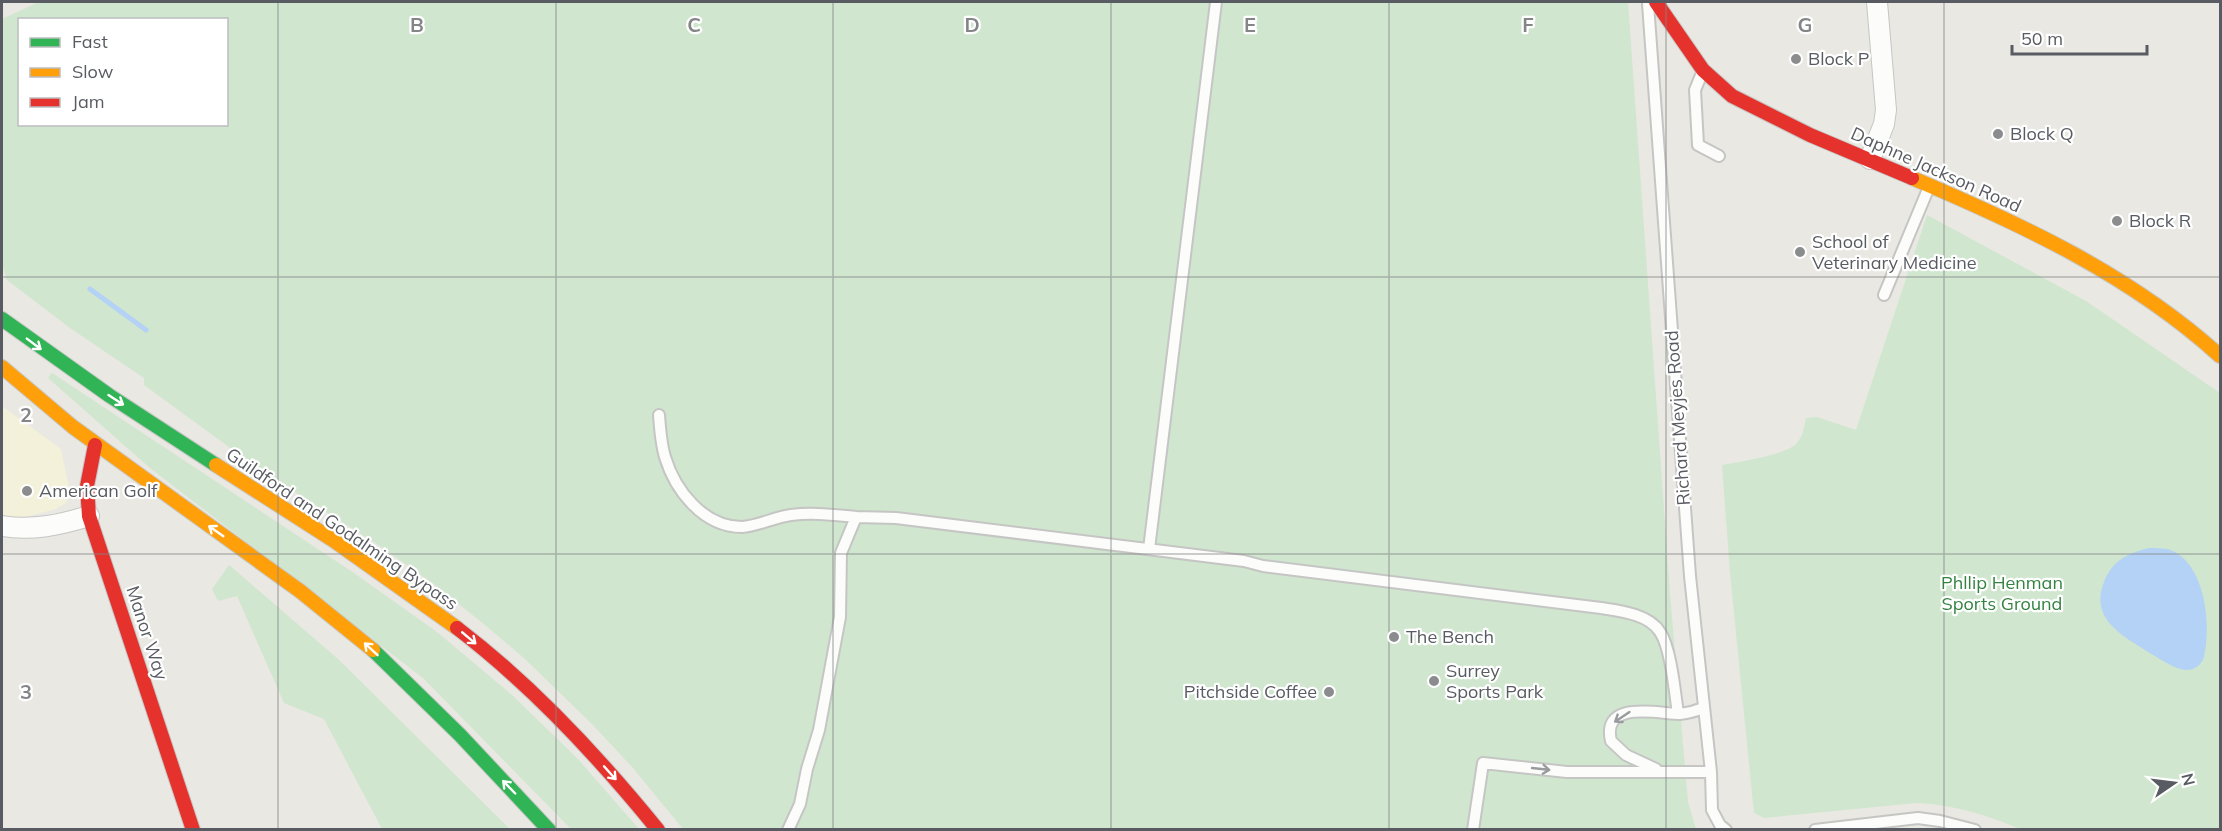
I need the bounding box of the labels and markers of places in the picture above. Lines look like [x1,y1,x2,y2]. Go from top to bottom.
place label: Block P [1808,47,1869,70]
marker: Block P [1789,52,1803,66]
place label: Block Q [2010,122,2074,145]
marker: Block Q [1991,127,2005,141]
place label: Block R [2129,209,2191,232]
marker: Block R [2110,214,2124,228]
place label: School of Veterinary Medicine [1812,230,1977,274]
marker: School of Veterinary Medicine [1793,245,1807,259]
place label: American Golf [39,479,158,502]
marker: American Golf [20,484,34,498]
place label: The Bench [1406,625,1494,648]
marker: The Bench [1387,630,1401,644]
place label: Surrey Sports Park [1446,659,1544,703]
marker: Surrey Sports Park [1427,674,1441,688]
place label: Pitchside Coffee [1184,680,1317,703]
marker: Pitchside Coffee [1322,685,1336,699]

